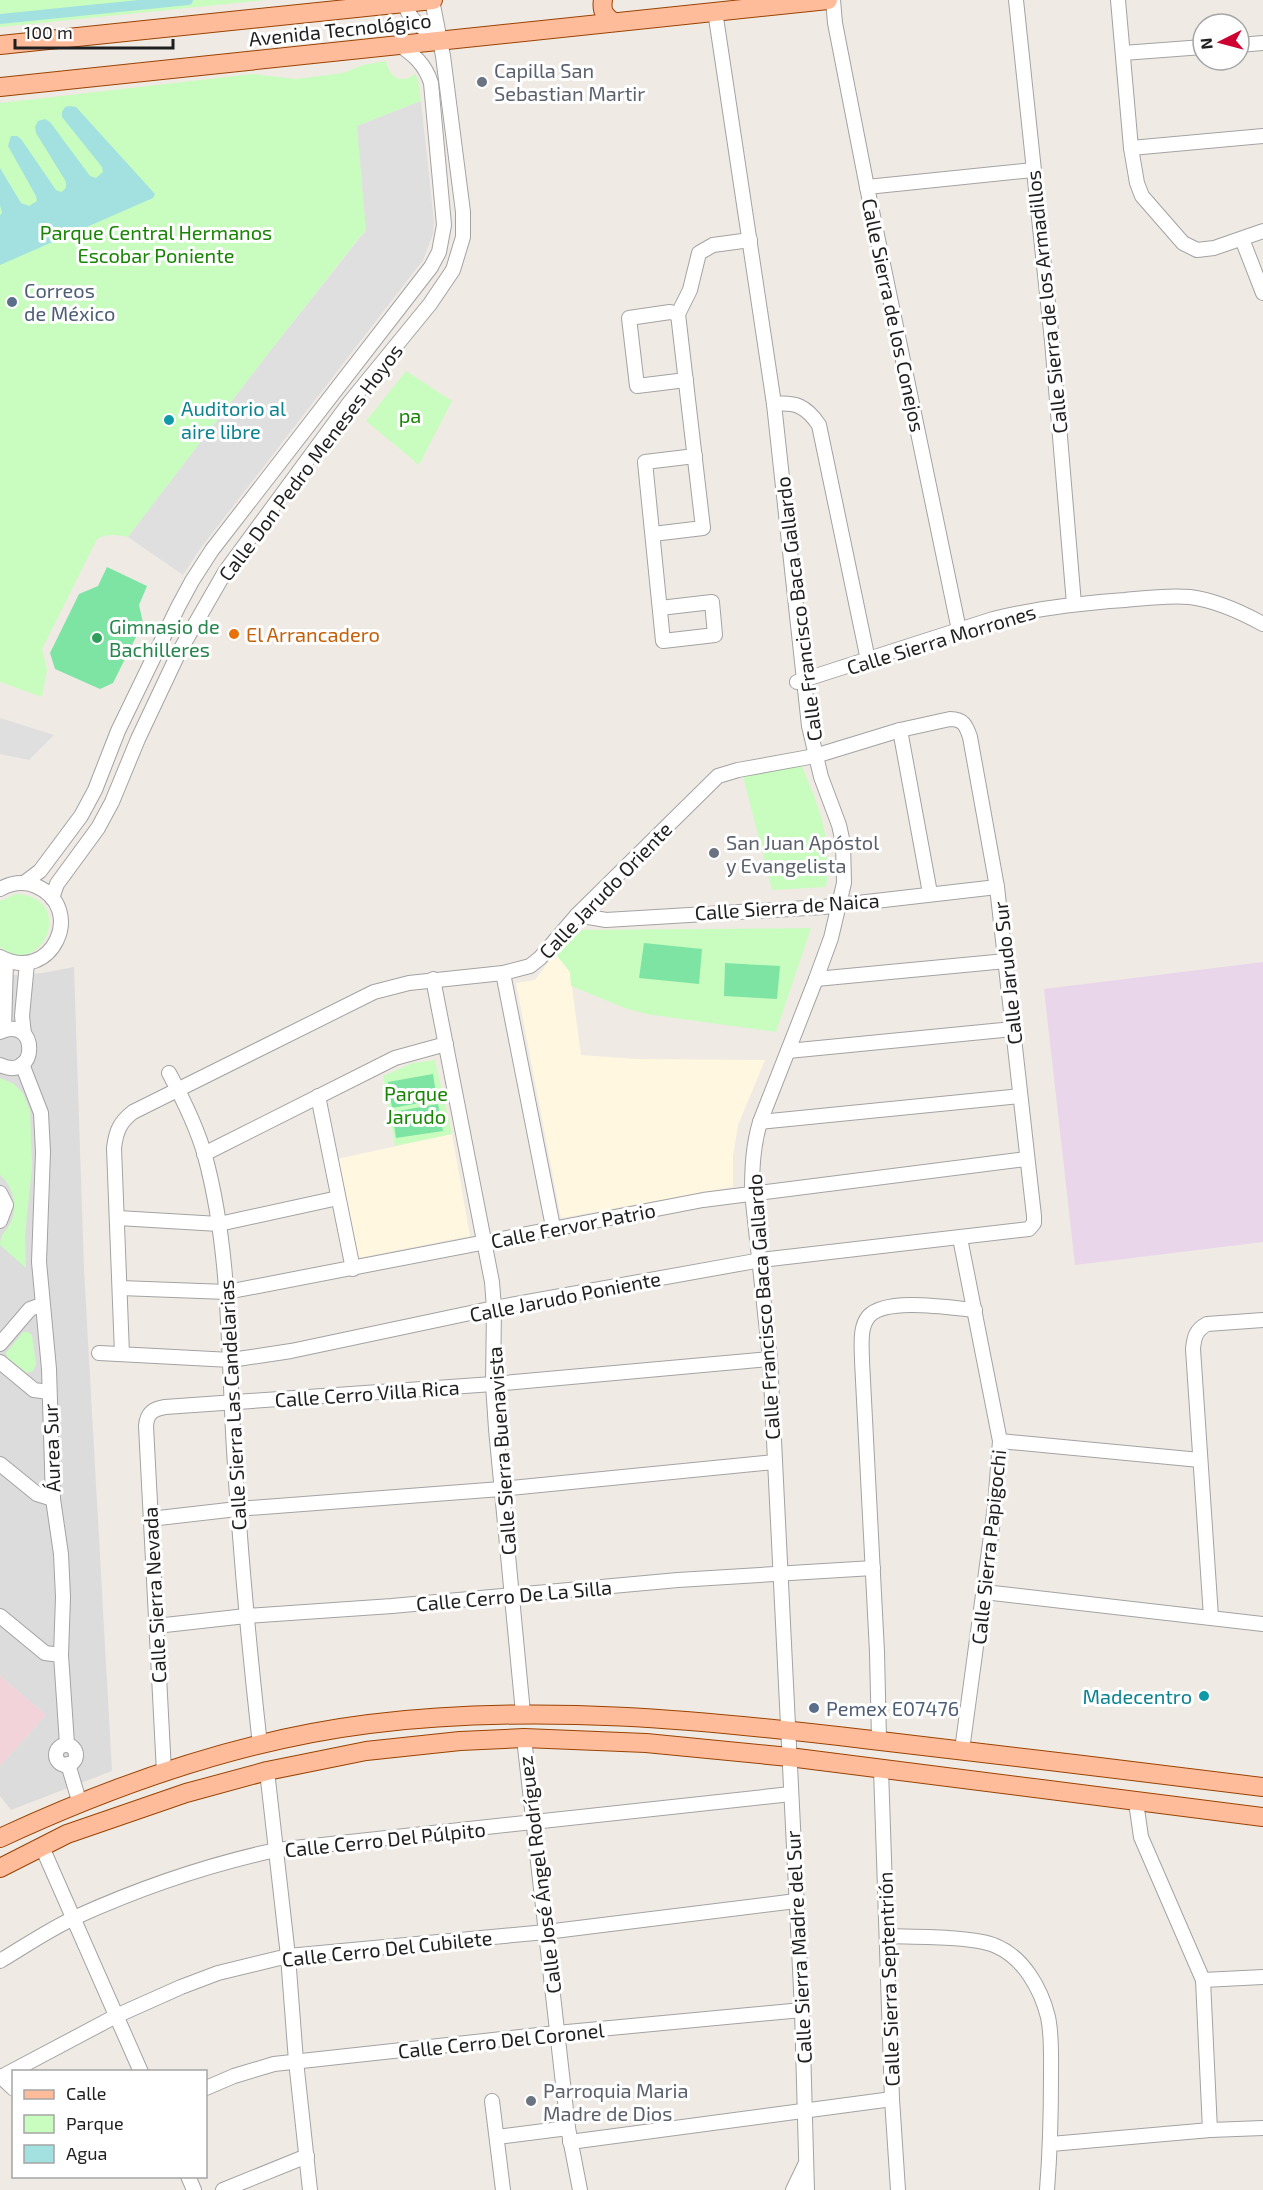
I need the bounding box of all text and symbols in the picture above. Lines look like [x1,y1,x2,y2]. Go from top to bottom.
street label: Avenida Tecnológico [247,7,433,51]
scale bar [15,12,172,50]
north arrow [1191,12,1251,72]
text: 100 m [24,21,73,43]
text: N [1196,37,1216,50]
place label: Capilla San Sebastian Martir [494,58,645,105]
marker: Capilla San Sebastian Martir [475,75,489,89]
street label: Calle Sierra de los Armadillos [1020,169,1072,435]
street label: Calle Sierra de los Conejos [858,196,930,434]
park label: Parque Central Hermanos Escobar Poniente [40,220,272,267]
place label: Correos de México [24,278,115,325]
marker: Correos de México [5,295,19,309]
street label: Calle Don Pedro Meneses Hoyos [213,339,407,585]
place label: Auditorio al aire libre [181,396,286,443]
park label: pa [399,403,421,427]
marker: Auditorio al aire libre [162,413,176,427]
street label: Calle Francisco Baca Gallardo [770,475,826,743]
street label: Calle Sierra Morrones [844,599,1038,679]
place label: Gimnasio de Bachilleres [109,614,220,661]
place label: El Arrancadero [246,622,380,646]
marker: El Arrancadero [227,627,241,641]
marker: Gimnasio de Bachilleres [90,631,104,645]
street label: Calle Jarudo Oriente [534,817,676,963]
place label: San Juan Apóstol y Evangelista [726,830,879,877]
marker: San Juan Apóstol y Evangelista [707,846,721,860]
street label: Calle Sierra de Naica [694,888,880,924]
street label: Calle Jarudo Sur [988,900,1026,1046]
park label: Parque Jarudo [384,1081,448,1128]
street label: Calle Francisco Baca Gallardo [742,1173,784,1441]
street label: Calle Fervor Patrio [489,1197,657,1253]
street label: Calle Jarudo Poniente [468,1266,662,1326]
street label: Calle Sierra Las Candelarias [213,1279,251,1531]
street label: Calle Sierra Buenavista [482,1346,520,1556]
street label: Calle Cerro Villa Rica [274,1375,460,1411]
street label: Áurea Sur [37,1403,65,1493]
street label: Calle Sierra Papigochi [966,1448,1010,1646]
street label: Calle Sierra Nevada [137,1506,171,1684]
street label: Calle Cerro De La Silla [415,1574,613,1616]
place label: Madecentro [1083,1684,1192,1708]
marker: Madecentro [1197,1689,1211,1703]
place label: Pemex E07476 [826,1696,959,1720]
marker: Pemex E07476 [807,1701,821,1715]
street label: Calle José Ángel Rodríguez [512,1755,566,1995]
street label: Calle Cerro Del Púlpito [283,1817,487,1861]
street label: Calle Sierra Madre del Sur [780,1830,816,2064]
street label: Calle Sierra Septentrión [872,1871,904,2087]
street label: Calle Cerro Del Cubilete [281,1925,493,1971]
street label: Calle Cerro Del Coronel [397,2017,605,2063]
legend [12,2070,207,2178]
place label: Parroquia Maria Madre de Dios [543,2078,689,2125]
text: Calle [66,2082,107,2104]
marker: Parroquia Maria Madre de Dios [524,2094,538,2108]
text: Parque [66,2112,124,2134]
text: Agua [66,2142,107,2164]

